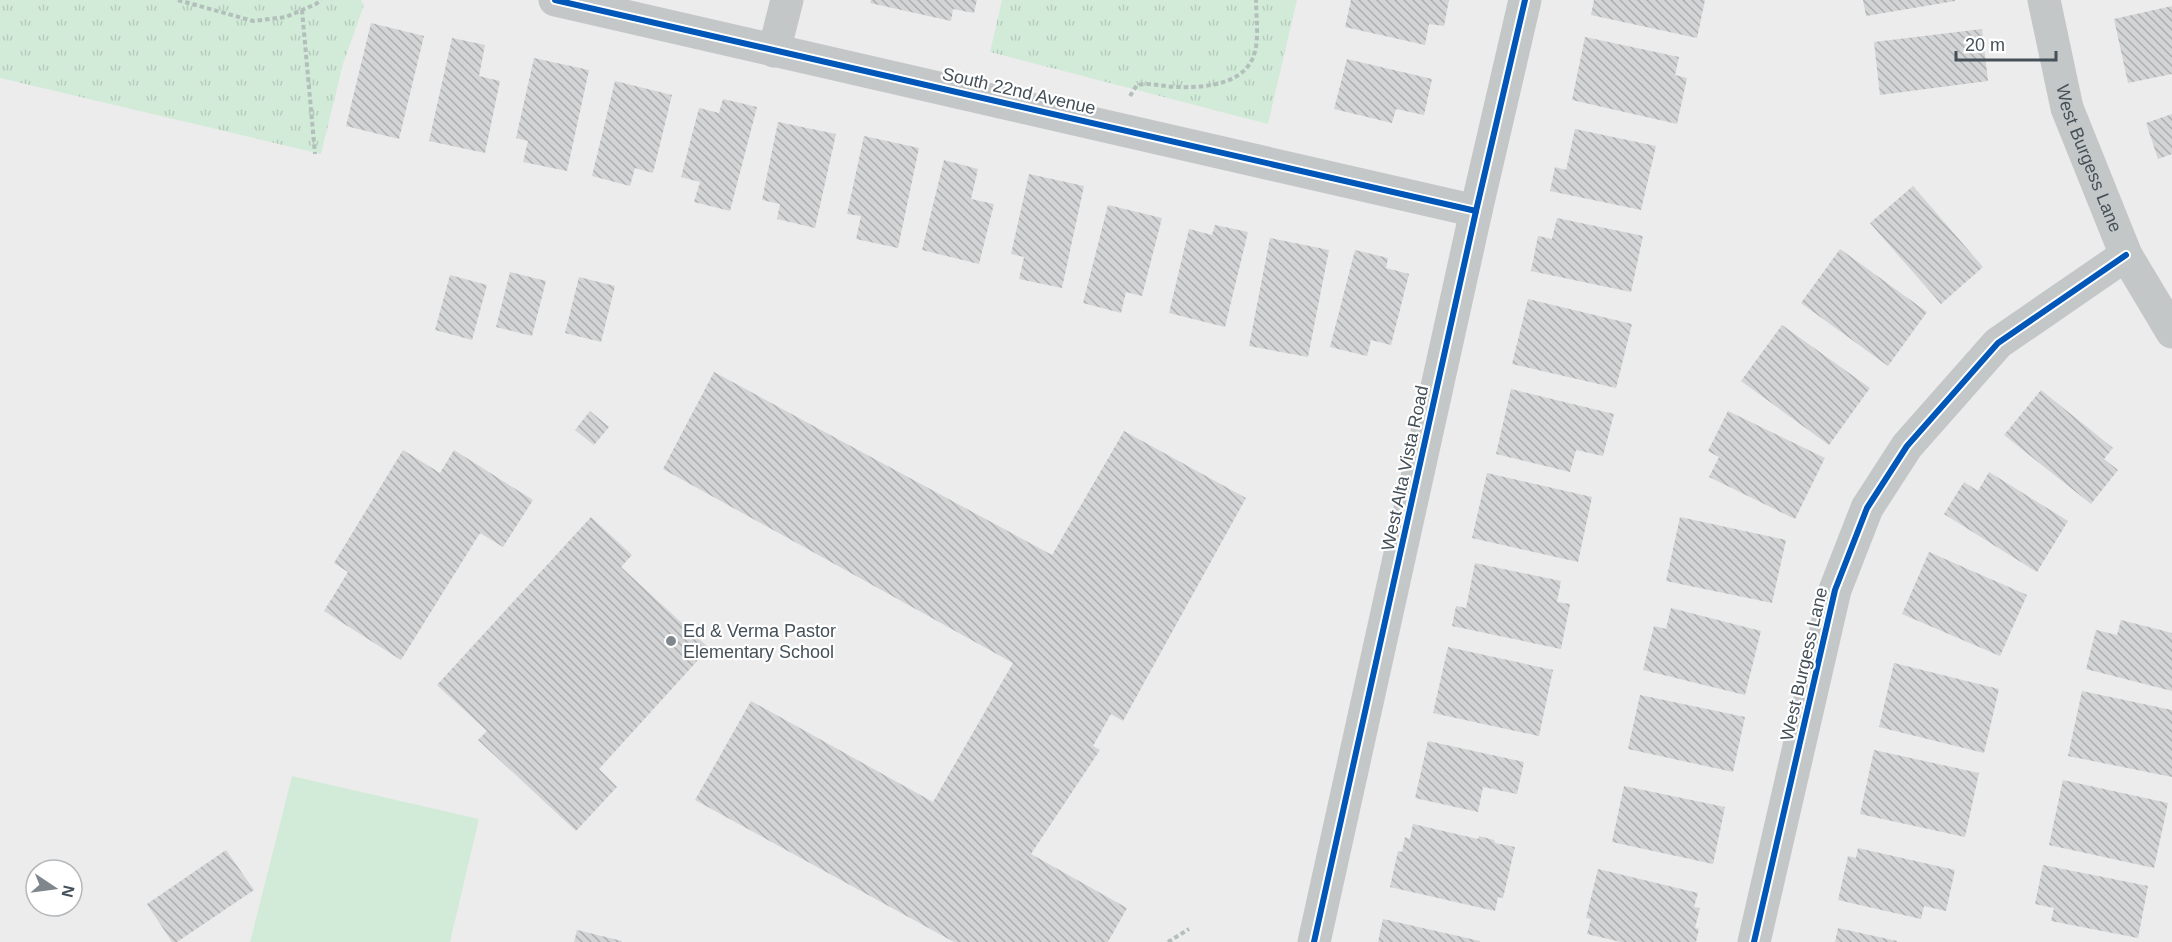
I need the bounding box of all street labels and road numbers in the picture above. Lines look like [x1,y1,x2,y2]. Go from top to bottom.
street label: South 22nd Avenue [940,64,1098,118]
street label: West Burgess Lane [2052,83,2126,235]
street label: West Alta Vista Road [1378,384,1432,552]
street label: West Burgess Lane [1777,585,1831,743]

